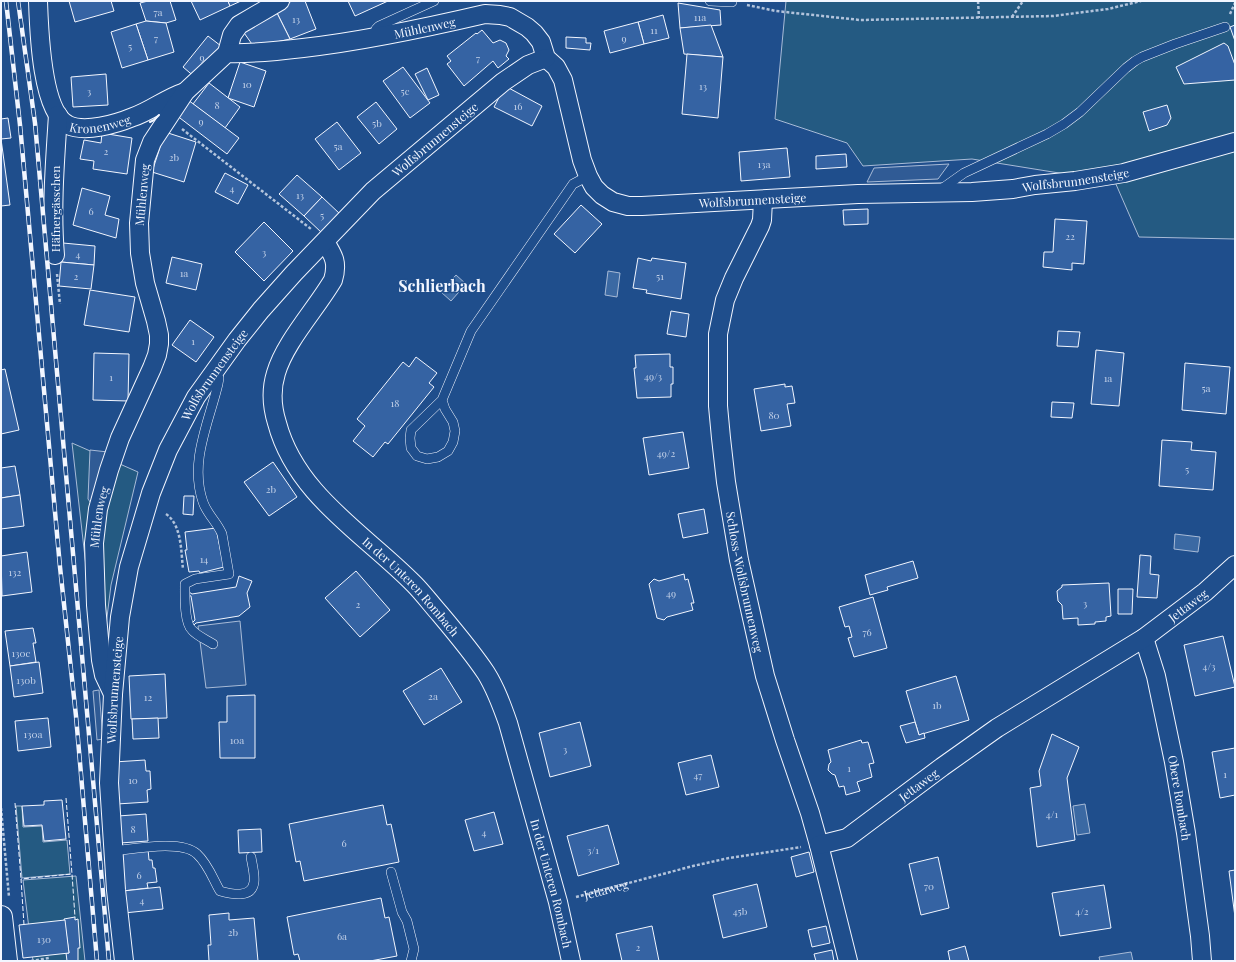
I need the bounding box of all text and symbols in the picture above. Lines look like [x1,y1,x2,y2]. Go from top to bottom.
house number: 7a [153,5,163,19]
house number: 11a [694,10,706,24]
house number: 13 [292,12,301,26]
street label: Mühlenweg [393,13,457,42]
house number: 11 [650,23,658,37]
house number: 7 [154,31,158,45]
house number: 9 [621,31,627,45]
house number: 5 [128,39,132,53]
house number: 9 [199,50,205,64]
house number: 7 [476,51,480,65]
house number: 10 [242,77,252,91]
house number: 13 [699,79,708,93]
house number: 3 [87,84,92,98]
house number: 5c [400,84,410,98]
house number: 8 [214,98,220,112]
street label: Wolfsbrunnensteige [388,99,481,180]
house number: 16 [514,99,522,113]
street label: Kronenweg [68,111,133,136]
house number: 9 [198,114,204,128]
house number: 5b [372,116,382,130]
house number: 5a [333,139,343,153]
house number: 2 [104,144,109,158]
house number: 2b [169,150,180,164]
house number: 13a [757,157,771,171]
street label: Mühlenweg [131,162,153,226]
street label: Wolfsbrunnensteige [1020,164,1131,195]
street label: Häfnergässchen [47,166,63,252]
house number: 4 [230,181,235,195]
house number: 13 [296,188,305,202]
street label: Wolfsbrunnensteige [698,189,807,211]
house number: 6 [88,204,94,218]
house number: 5 [320,208,324,222]
house number: 22 [1065,229,1075,243]
house number: 3 [262,245,267,259]
house number: 4 [76,247,81,261]
house number: 1a [180,266,188,280]
house number: 2 [74,269,79,283]
house number: 51 [656,269,664,283]
district label: Schlierbach [398,275,486,296]
street label: Wolfsbrunnensteige [177,325,251,424]
house number: 1 [191,334,195,348]
house number: 49/3 [644,369,663,383]
house number: 1 [109,370,113,384]
house number: 1a [1104,371,1112,385]
house number: 5a [1201,381,1211,395]
house number: 18 [391,396,399,410]
house number: 80 [768,408,780,422]
house number: 49/2 [657,446,675,460]
house number: 5 [1185,462,1189,476]
house number: 2b [266,482,277,496]
street label: Mühlenweg [85,484,112,549]
street label: Schloss-Wolfsbrunnenweg [723,510,768,654]
street label: In der Unteren Rombach [359,533,463,639]
house number: 14 [200,552,208,566]
house number: 132 [9,565,22,579]
street label: Jettaweg [1164,585,1211,626]
house number: 49 [666,586,676,600]
house number: 3 [1083,596,1088,610]
house number: 2 [356,597,361,611]
house number: 76 [862,625,872,639]
street label: Wolfsbrunnensteige [103,636,126,745]
house number: 130c [12,646,31,660]
house number: 4/3 [1203,659,1216,673]
house number: 130b [16,673,36,687]
house number: 2a [428,689,438,703]
house number: 12 [144,690,152,704]
house number: 1b [932,698,942,712]
house number: 130a [23,727,43,741]
house number: 10a [230,733,244,747]
house number: 3 [563,742,568,756]
street label: Obere Rombach [1165,753,1195,842]
house number: 1 [847,761,851,775]
street label: Jettaweg [895,764,942,805]
house number: 1 [1223,767,1227,781]
house number: 47 [694,768,702,782]
house number: 10 [128,773,138,787]
house number: 4/1 [1046,807,1058,821]
street label: In der Unteren Rombach [527,817,576,950]
house number: 8 [130,822,136,836]
house number: 4 [482,825,487,839]
house number: 6 [341,836,347,850]
house number: 3/1 [587,843,599,857]
house number: 6 [136,868,142,882]
street label: Jettaweg [581,875,631,903]
house number: 70 [924,879,934,893]
house number: 4 [140,893,145,907]
house number: 45b [733,904,748,918]
house number: 4/2 [1075,904,1089,918]
house number: 2b [228,925,239,939]
house number: 6a [337,929,347,943]
house number: 130 [37,932,51,946]
house number: 2 [636,940,641,954]

